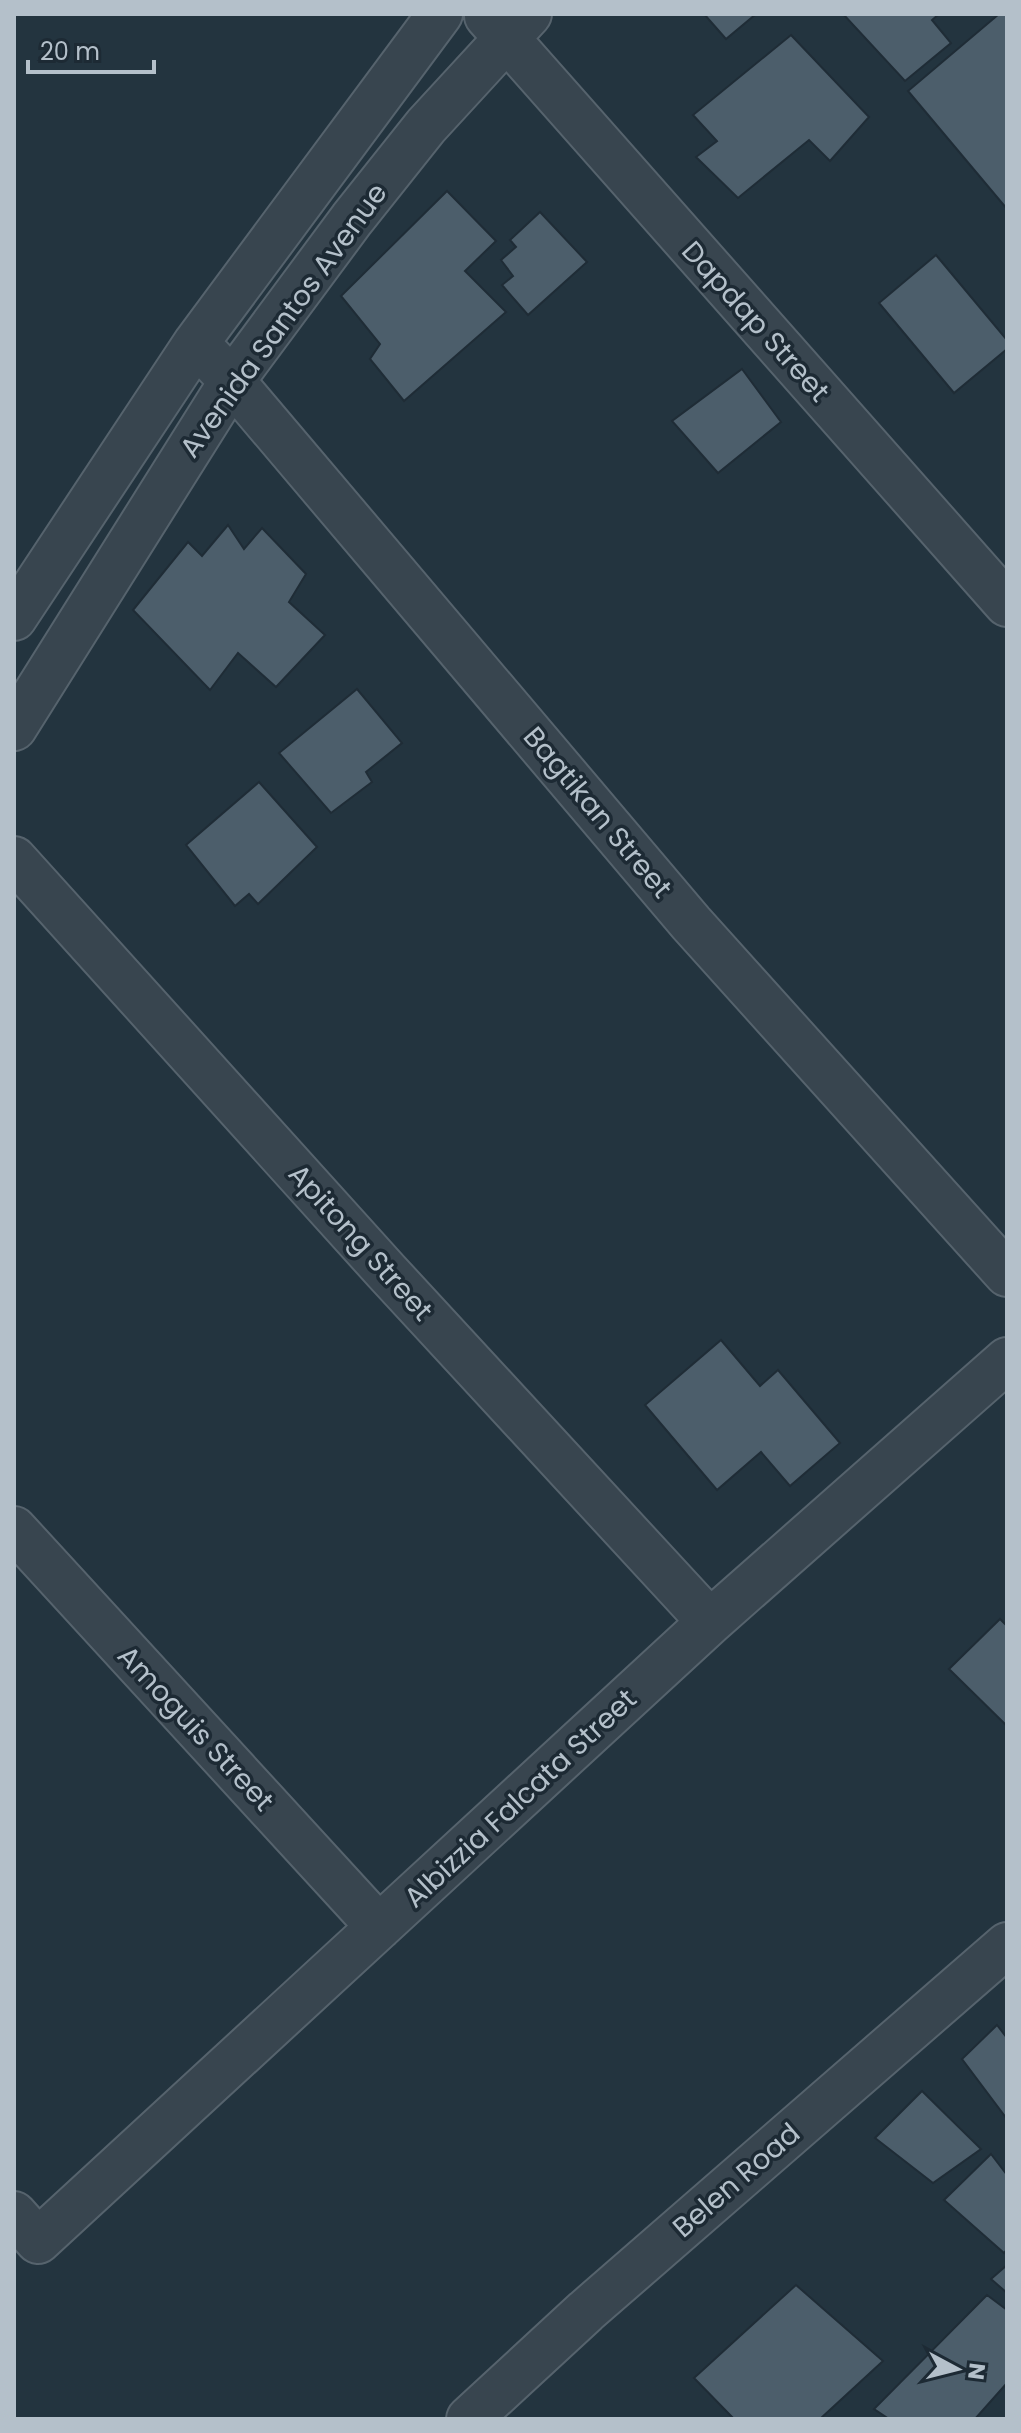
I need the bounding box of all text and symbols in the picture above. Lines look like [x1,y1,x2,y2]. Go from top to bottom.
scale bar [28,24,154,74]
text: 20 m [40,35,100,68]
street label: Avenida Santos Avenue [170,175,396,466]
street label: Dapdap Street [673,233,838,410]
street label: Bagtikan Street [514,718,681,906]
street label: Apitong Street [280,1155,442,1329]
street label: Amoguis Street [109,1637,283,1820]
street label: Albizzia Falcata Street [396,1680,645,1917]
street label: Belen Road [664,2114,808,2247]
north arrow [917,2329,997,2409]
text: N [960,2361,993,2381]

